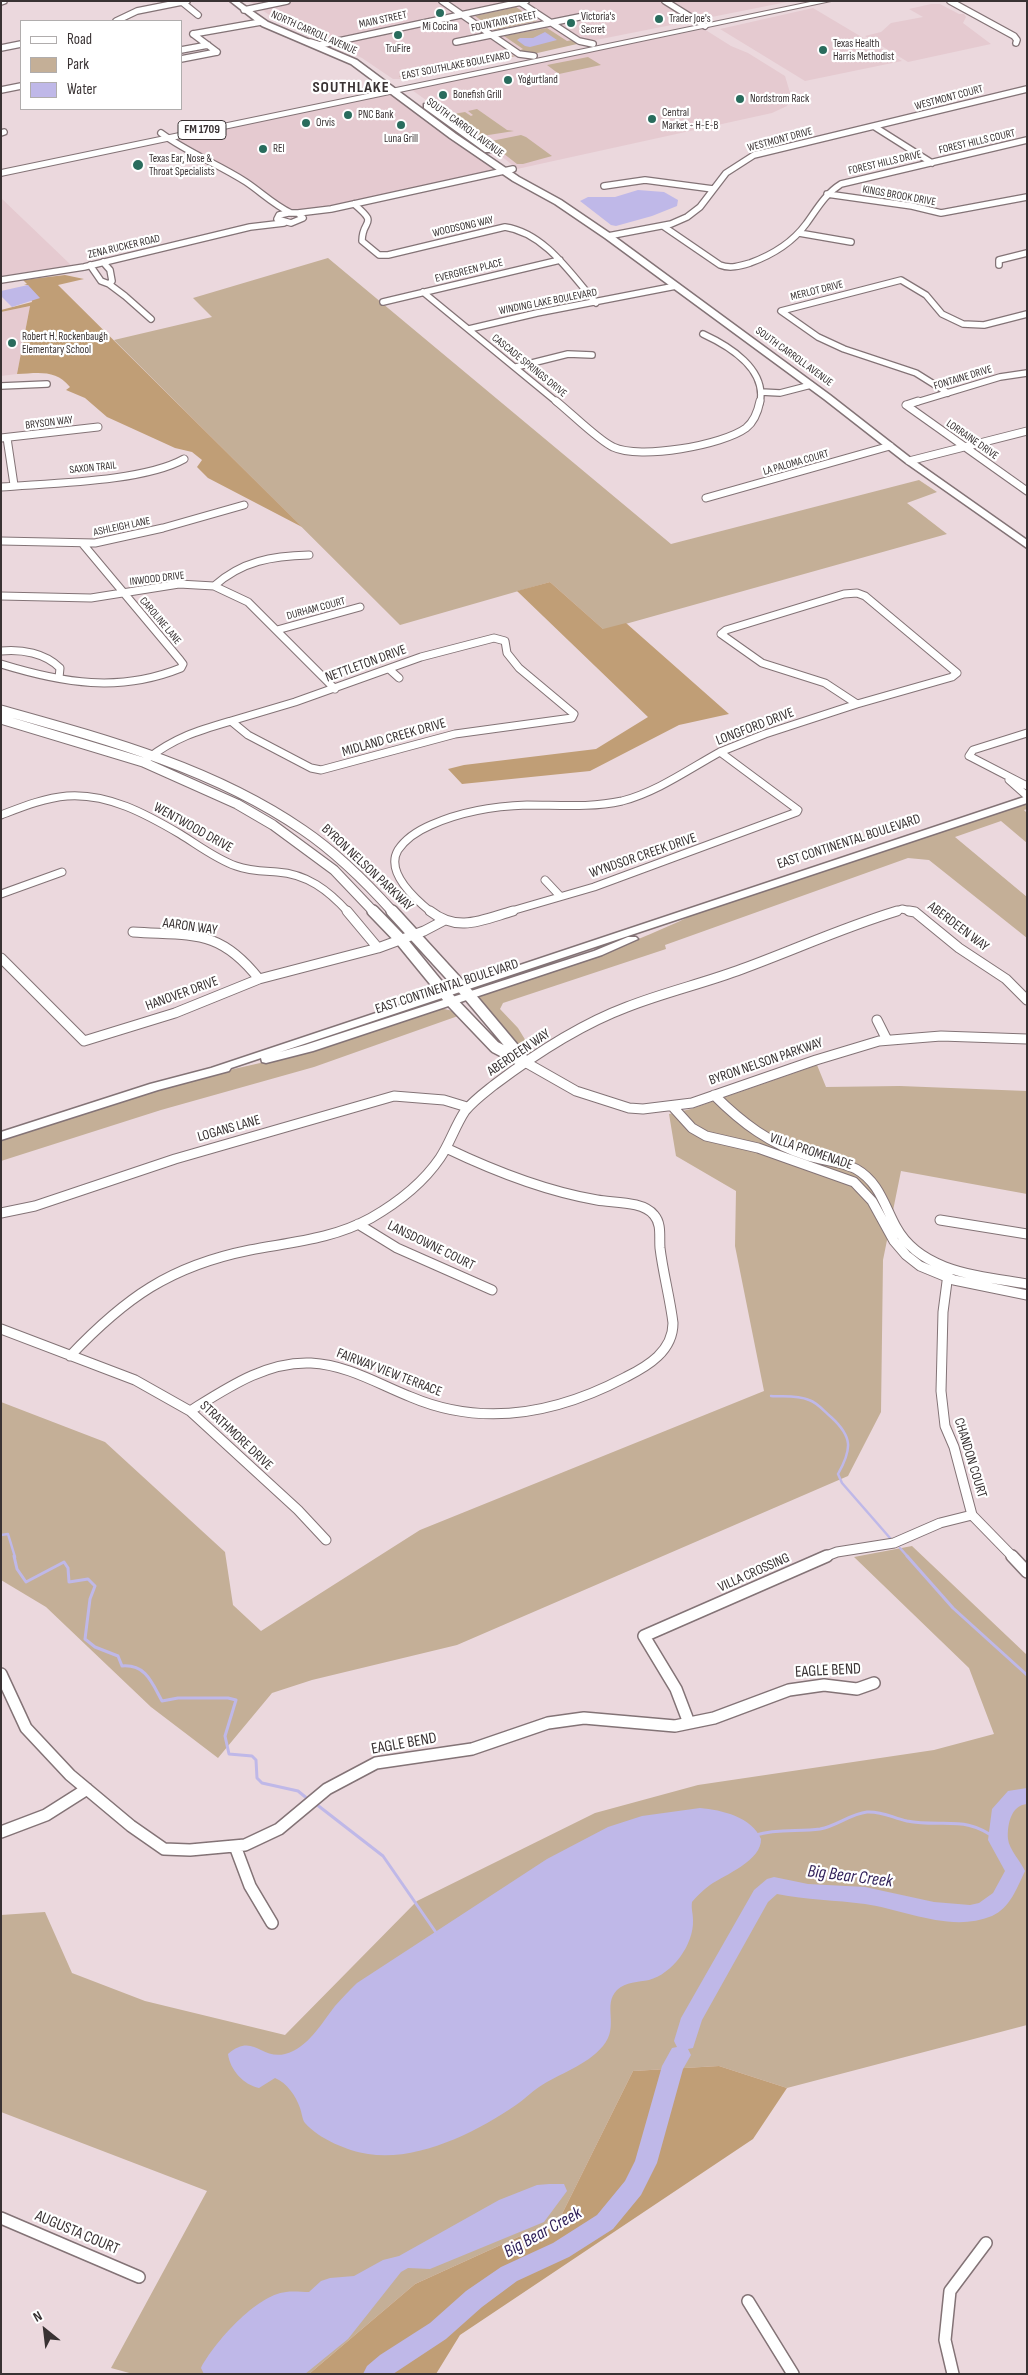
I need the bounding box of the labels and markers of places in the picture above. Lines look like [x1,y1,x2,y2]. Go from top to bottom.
marker: Mi Cocina [434,7,446,19]
place label: Victoria's Secret [581,10,615,36]
place label: Trader Joe's [669,12,711,26]
marker: Trader Joe's [653,13,665,25]
marker: Victoria's Secret [565,17,577,29]
place label: Mi Cocina [422,20,458,34]
marker: TruFire [392,29,404,41]
place label: Texas Health Harris Methodist [833,37,894,63]
place label: TruFire [385,42,411,56]
marker: Texas Health Harris Methodist [817,44,829,56]
place label: Yogurtland [518,73,558,87]
marker: Yogurtland [502,74,514,86]
place label: Bonefish Grill [453,88,502,102]
marker: Bonefish Grill [437,89,449,101]
place label: Nordstrom Rack [750,92,809,106]
marker: Nordstrom Rack [734,93,746,105]
place label: Central Market - H-E-B [662,106,718,132]
place label: PNC Bank [358,108,393,122]
marker: PNC Bank [342,109,354,121]
marker: Central Market - H-E-B [646,113,658,125]
place label: Orvis [316,116,335,130]
marker: Orvis [300,117,312,129]
marker: Luna Grill [395,119,407,131]
place label: Luna Grill [384,132,418,146]
place label: REI [273,142,285,156]
marker: REI [257,143,269,155]
place label: Texas Ear, Nose & Throat Specialists [149,152,215,178]
marker: Texas Ear, Nose & Throat Specialists [131,158,145,172]
place label: Robert H. Rockenbaugh Elementary School [22,330,108,356]
marker: Robert H. Rockenbaugh Elementary School [6,337,18,349]

